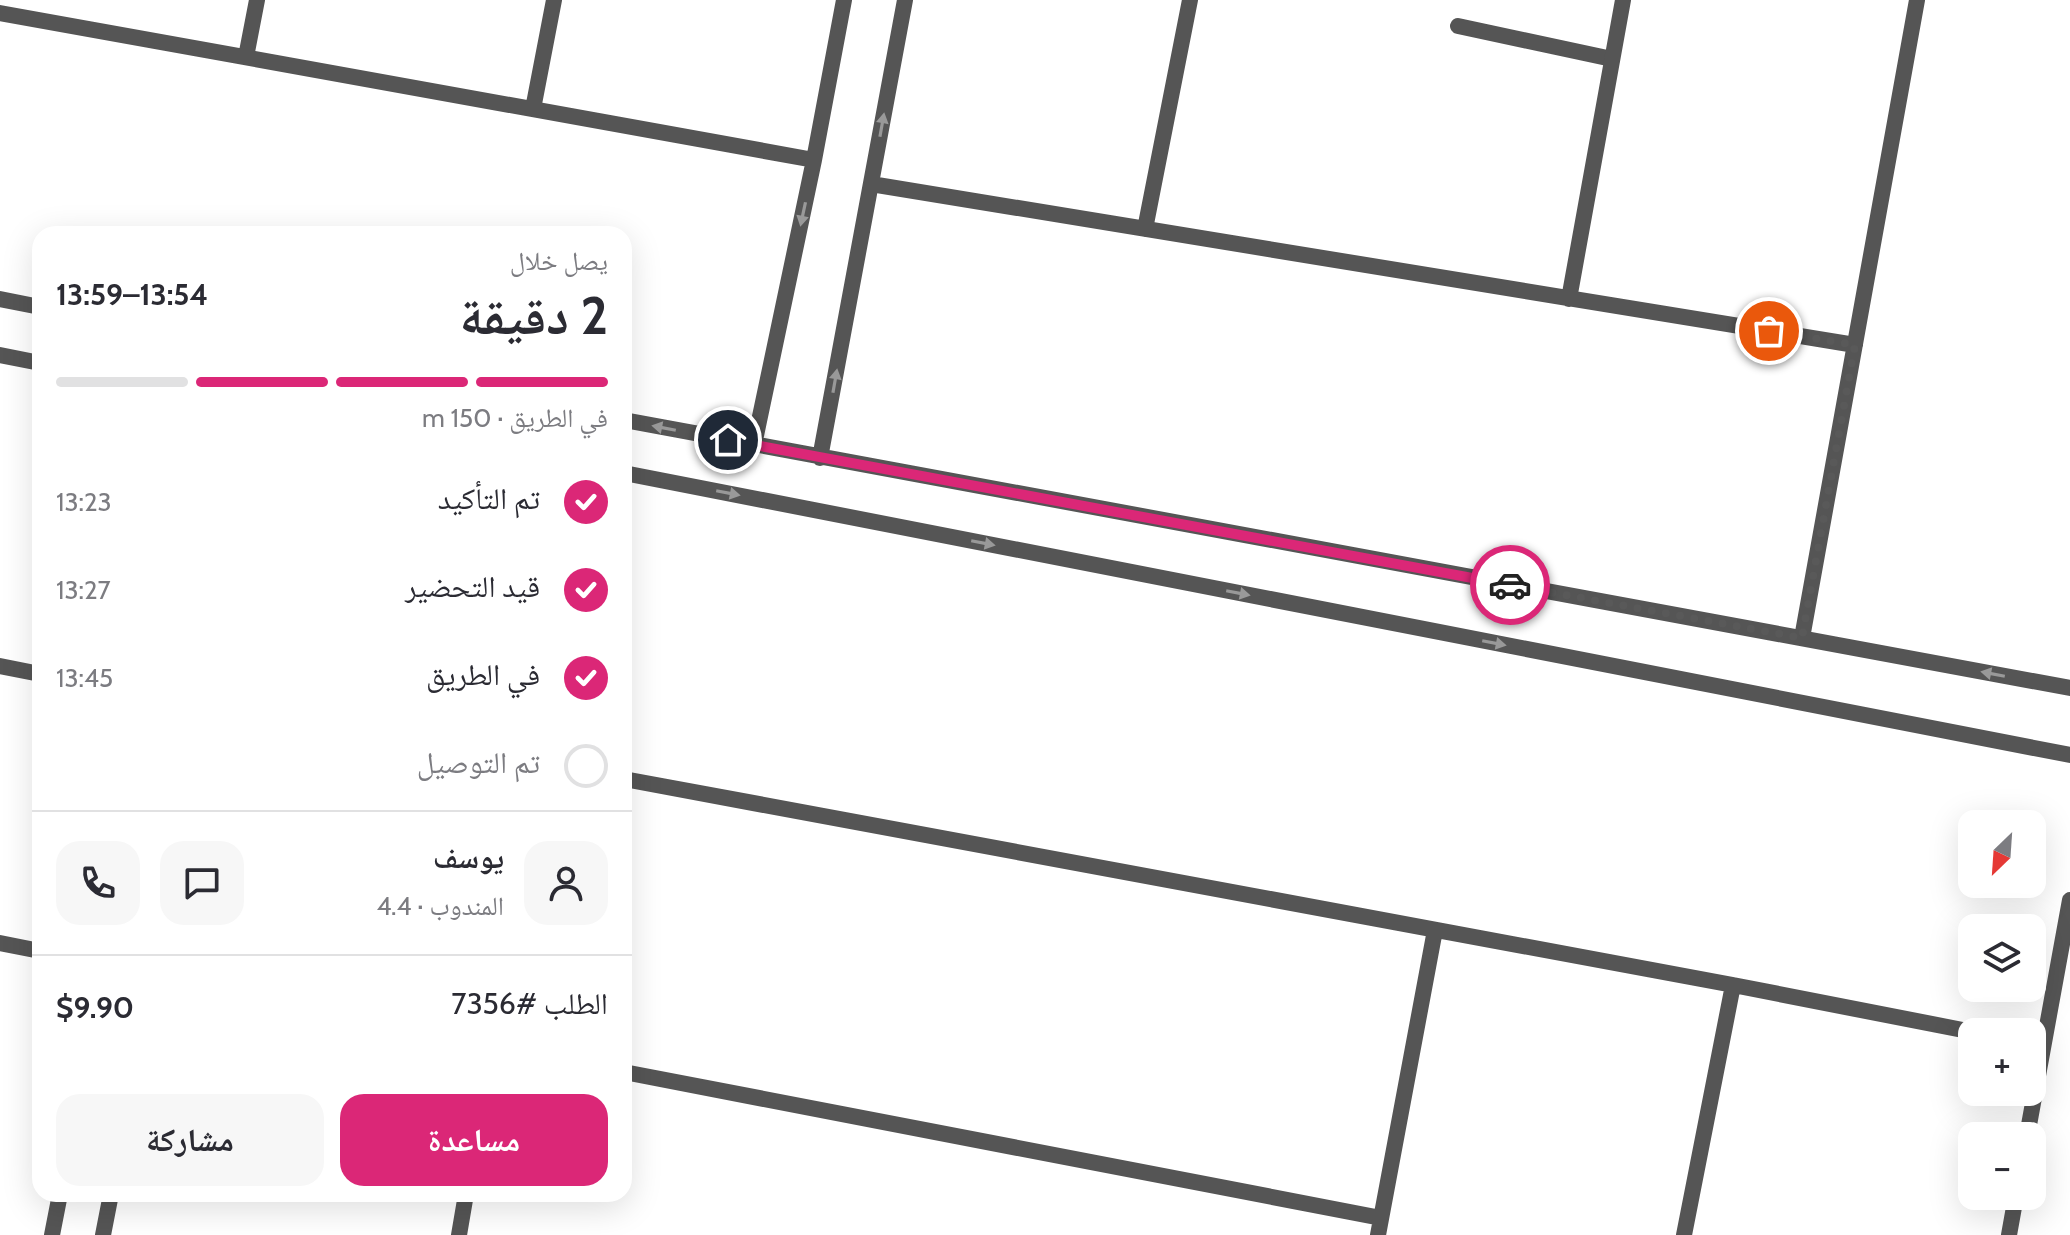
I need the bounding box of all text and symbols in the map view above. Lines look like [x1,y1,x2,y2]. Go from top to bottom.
one-way arrow [876,113,888,138]
one-way arrow [796,202,809,227]
text: يصل خلال [510,245,608,277]
text: 13:54–13:59 [56,276,208,313]
text: 2 دقيقة [460,284,608,347]
pin [1735,297,1803,365]
icon: bag [1747,309,1791,353]
one-way arrow [829,368,841,393]
text: في الطريق · 150 m [422,402,608,434]
pin [694,406,762,474]
icon: home [706,418,750,462]
one-way arrow [651,421,676,434]
text: تم التأكيد [438,480,540,517]
icon: check [564,480,608,524]
text: 13:23 [56,486,112,518]
one-way arrow [716,488,741,500]
one-way arrow [971,537,996,550]
courier [1470,545,1550,625]
icon: car [1488,563,1532,607]
text: قيد التحضير [405,568,540,605]
icon: check [564,568,608,612]
text: 13:27 [56,574,111,606]
one-way arrow [1226,588,1251,600]
one-way arrow [1481,638,1506,650]
text: في الطريق [426,656,540,693]
icon: check [564,656,608,700]
text: 13:45 [56,662,113,694]
one-way arrow [1981,667,2006,679]
text: تم التوصيل [417,744,540,781]
north arrow [1958,810,2046,898]
map controls [1958,810,2046,1210]
text: يوسف [433,839,504,876]
button: phone [56,841,140,925]
button: chat [160,841,244,925]
button: person [524,841,608,925]
text: المندوب · 4.4 [376,890,504,922]
button: layers [1958,914,2046,1002]
text: الطلب #7356 [451,985,608,1022]
text: $9.90 [56,989,134,1026]
button: + [1958,1018,2046,1106]
button: مشاركة [56,1094,324,1186]
button: مساعدة [340,1094,608,1186]
button: − [1958,1122,2046,1210]

